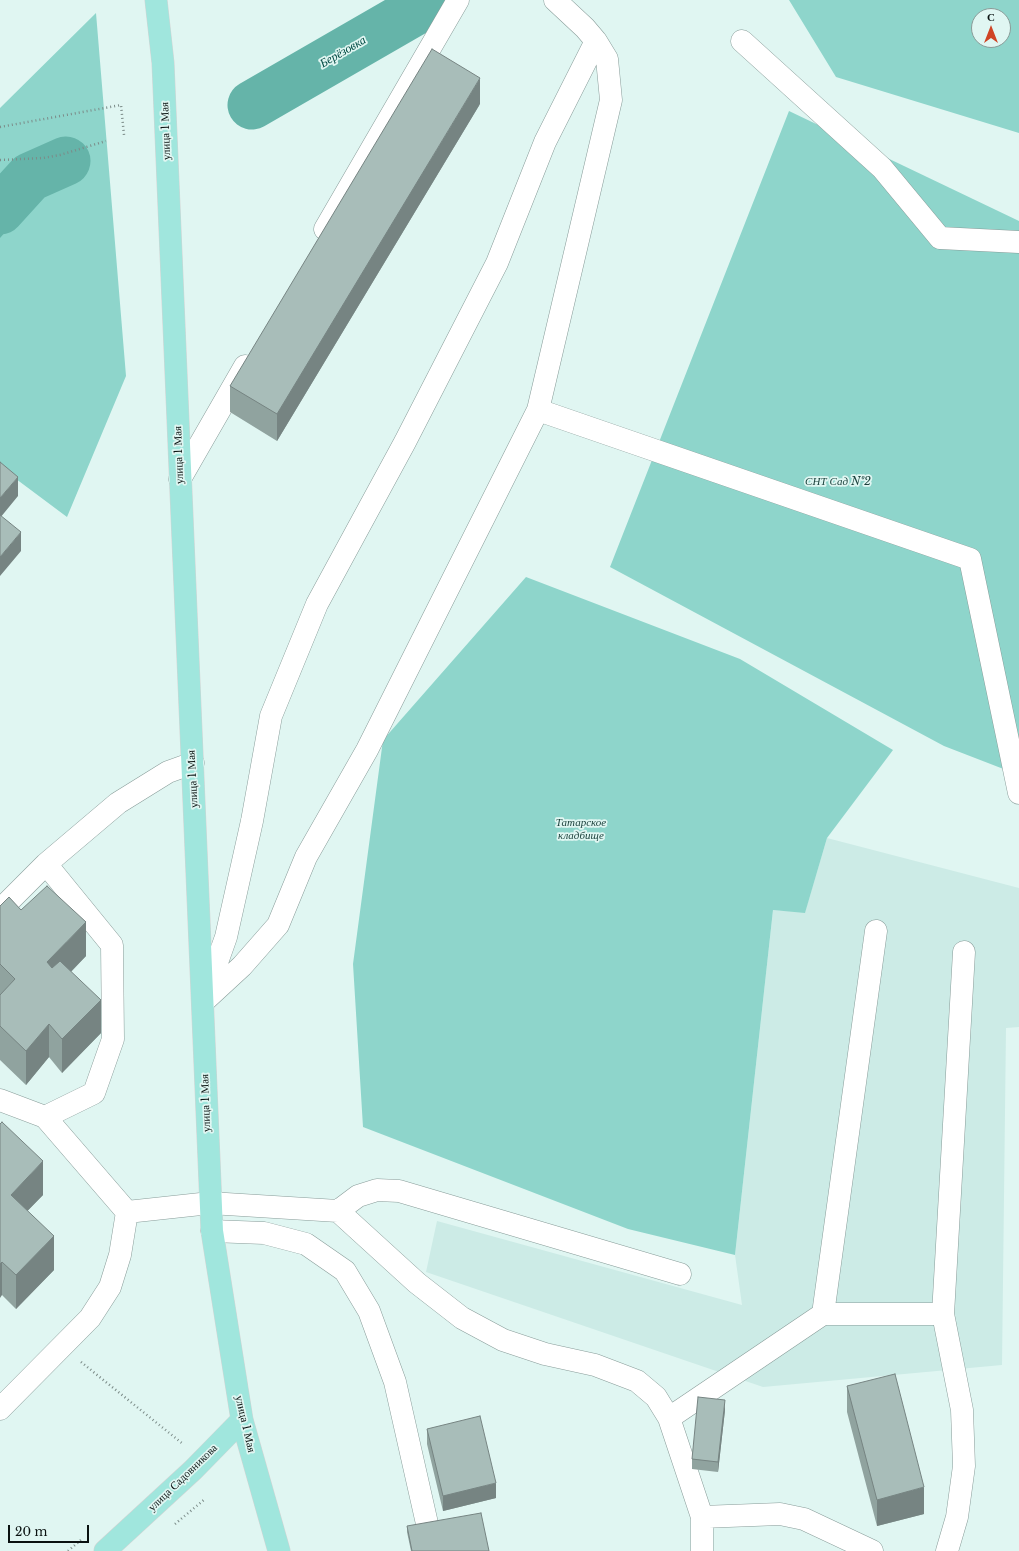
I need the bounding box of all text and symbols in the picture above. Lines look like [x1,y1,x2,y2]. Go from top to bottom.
north arrow [971,8,1011,48]
text: С [987,10,995,24]
water label: Берёзовка [317,33,369,71]
street label: улица 1 Мая [158,102,174,160]
street label: улица 1 Мая [171,426,187,484]
park label: СНТ Сад №2 [805,475,871,489]
street label: улица 1 Мая [185,750,201,808]
park label: Татарское кладбище [556,816,606,842]
street label: улица 1 Мая [198,1074,214,1132]
street label: улица 1 Мая [232,1394,258,1454]
street label: улица Садовникова [146,1442,220,1514]
scale bar [10,1517,91,1543]
text: 20 m [15,1524,47,1539]

